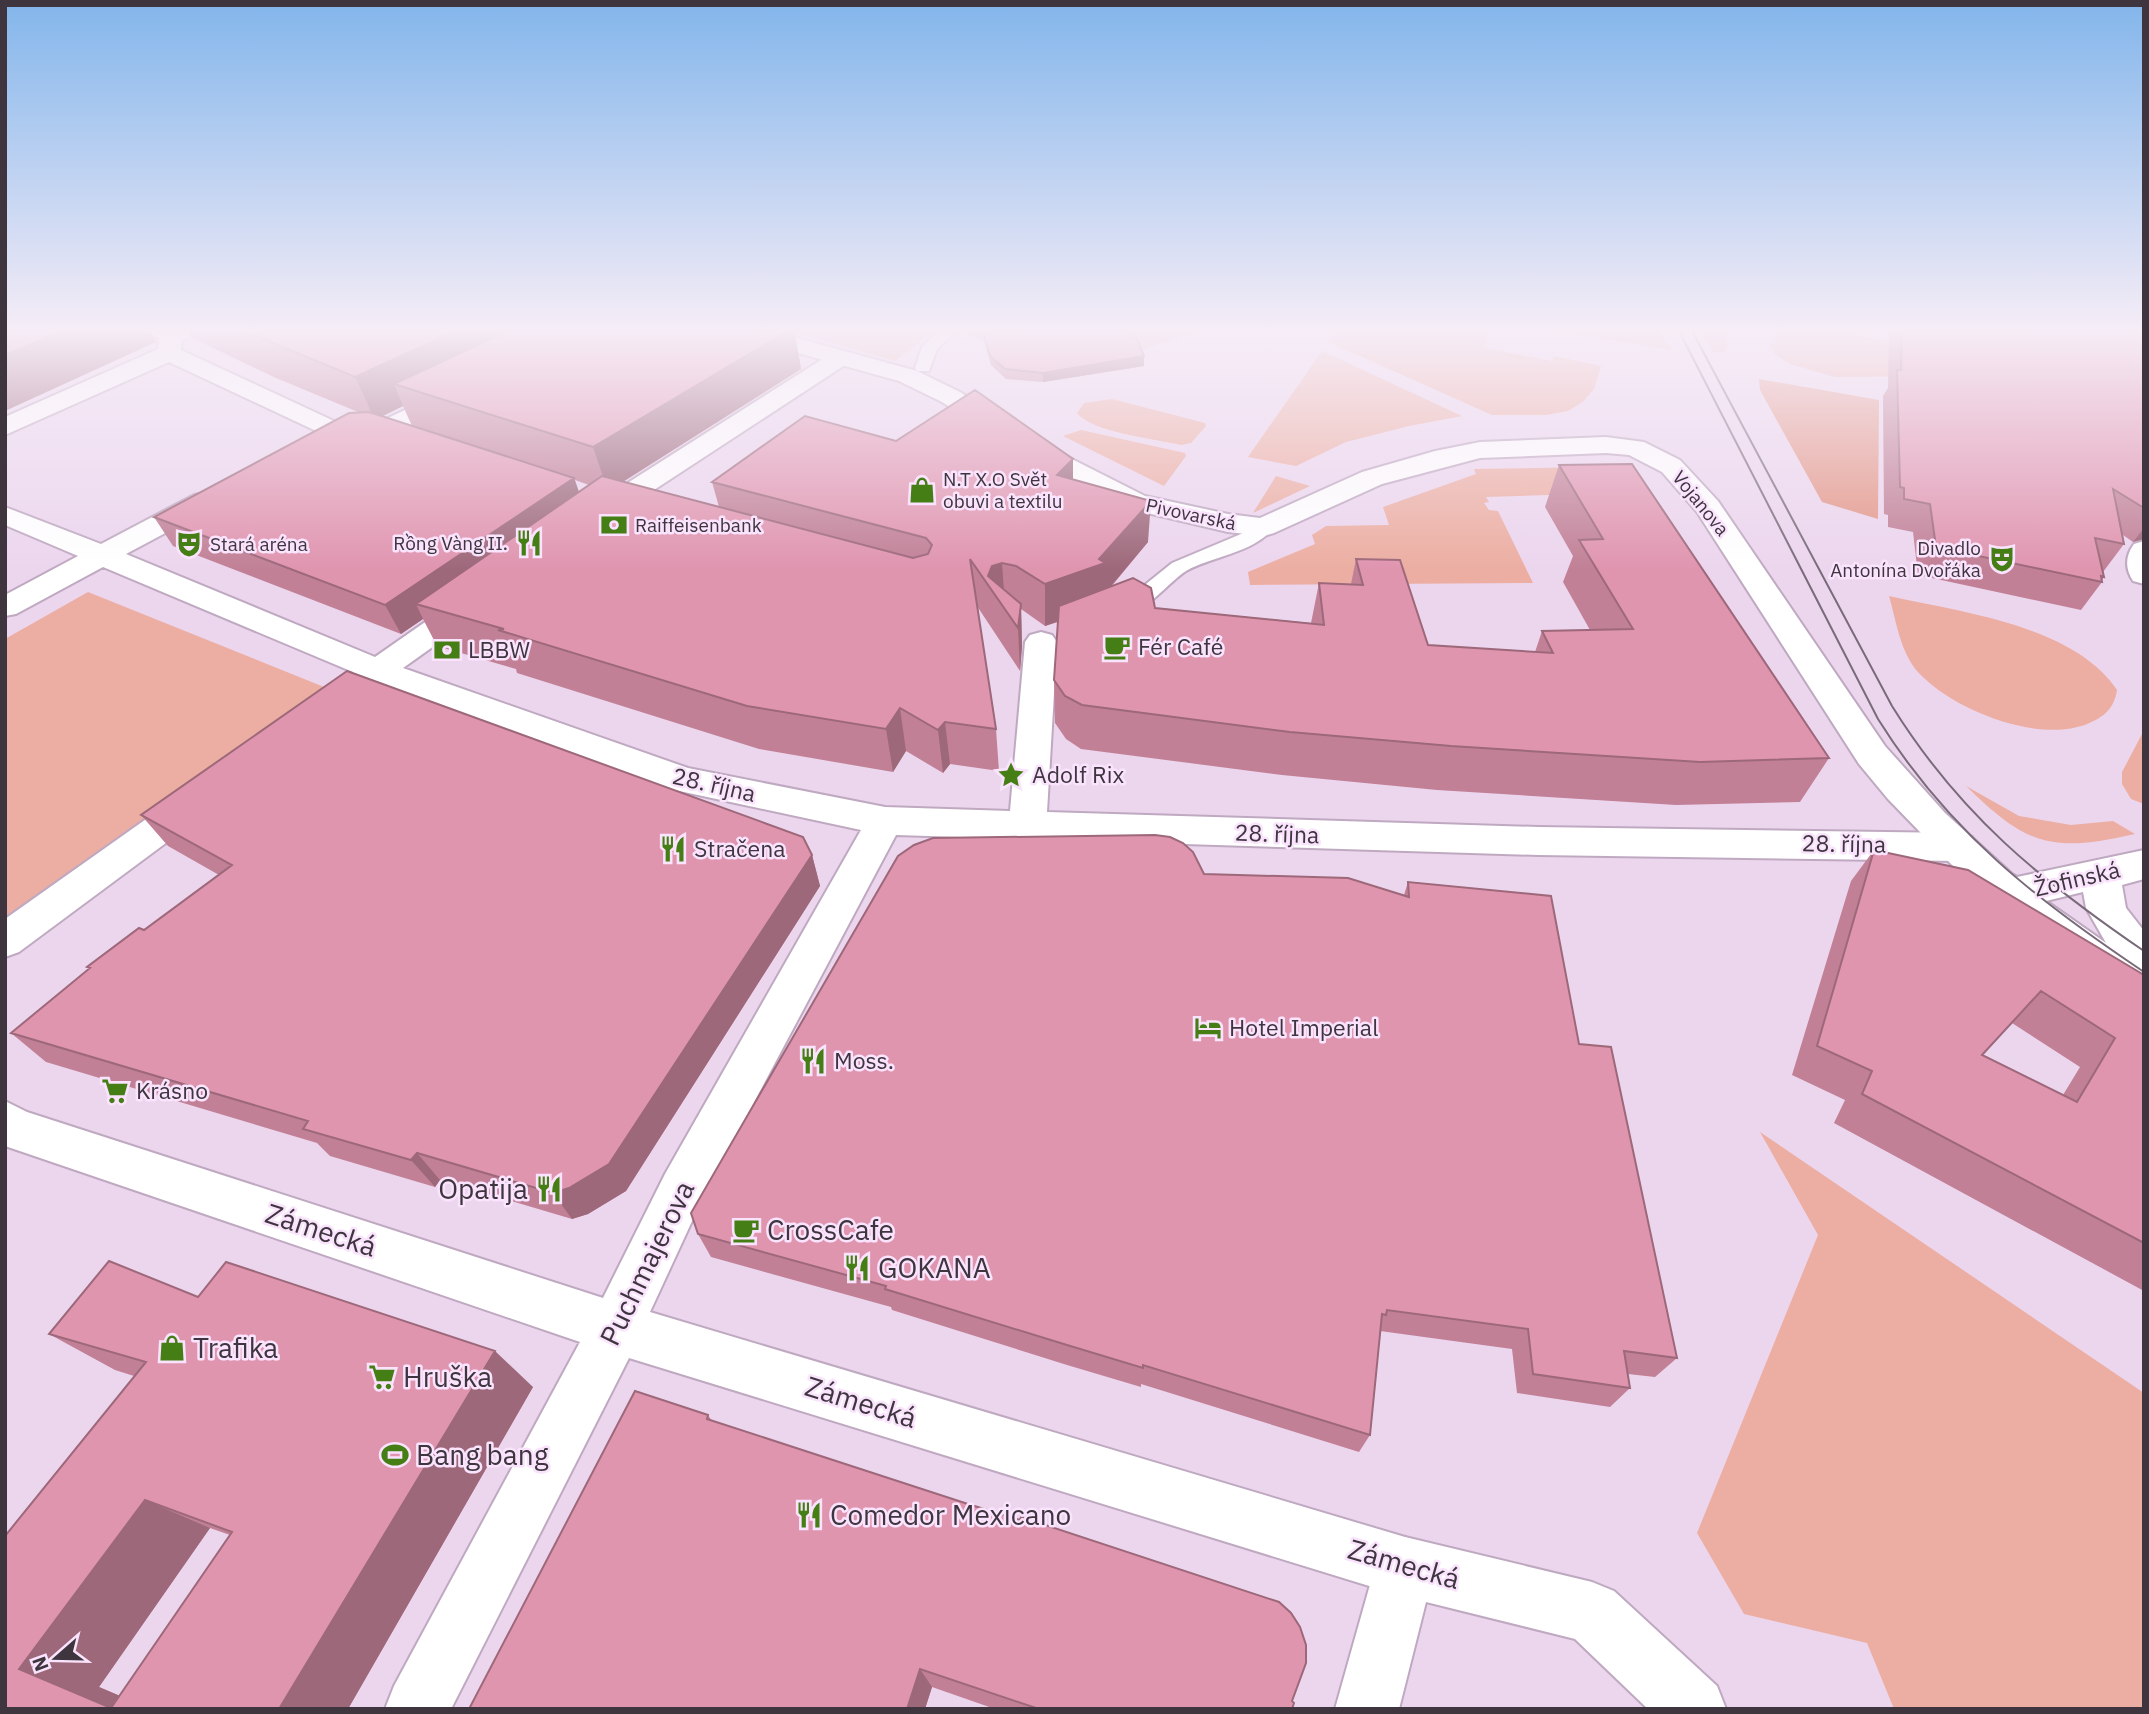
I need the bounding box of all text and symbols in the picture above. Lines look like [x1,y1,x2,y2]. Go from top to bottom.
street label: Vojanova [1667,465,1735,541]
place label: N.T X.O Svět obuvi a textilu [943,467,1062,513]
shop icon: N.T X.O Svět obuvi a textilu [907,475,937,505]
street label: Pivovarská [1144,493,1238,535]
bank icon: Raiffeisenbank [599,510,629,540]
place label: Raiffeisenbank [635,513,762,537]
restaurant icon: Rồng Vàng II. [514,528,544,558]
theatre icon: Stará aréna [174,529,204,559]
place label: Rồng Vàng II. [393,531,508,555]
place label: Stará aréna [210,532,308,556]
place label: Divadlo Antonína Dvořáka [1830,536,1981,582]
theatre icon: Divadlo Antonína Dvořáka [1987,544,2017,574]
place label: Fér Café [1138,631,1223,661]
cafe icon: Fér Café [1102,632,1132,662]
place label: LBBW [468,634,530,664]
bank icon: LBBW [432,635,462,665]
place label: Adolf Rix [1032,759,1125,789]
street label: 28. října [670,760,759,808]
place icon: Adolf Rix [996,760,1026,790]
street label: 28. října [1234,817,1320,849]
street label: 28. října [1801,827,1887,859]
place label: Stračena [694,833,785,863]
restaurant icon: Stračena [658,834,688,864]
street label: Žofinská [2031,854,2123,902]
place label: Hotel Imperial [1229,1012,1378,1042]
hotel icon: Hotel Imperial [1193,1013,1223,1043]
place label: Moss. [834,1045,894,1075]
restaurant icon: Moss. [798,1046,828,1076]
place label: Krásno [136,1075,208,1105]
supermarket icon: Krásno [100,1076,130,1106]
place label: Opatija [438,1170,528,1207]
restaurant icon: Opatija [534,1174,564,1204]
street label: Puchmajerova [591,1174,702,1351]
street label: Zámecká [261,1194,381,1265]
place label: CrossCafe [767,1211,894,1248]
cafe icon: CrossCafe [731,1215,761,1245]
place label: GOKANA [878,1249,991,1286]
restaurant icon: GOKANA [842,1253,872,1283]
place label: Trafika [193,1329,278,1366]
shop icon: Trafika [157,1333,187,1363]
place label: Hruška [403,1358,492,1395]
supermarket icon: Hruška [367,1362,397,1392]
street label: Zámecká [801,1367,921,1436]
place label: Bang bang [416,1436,549,1473]
sports icon: Bang bang [380,1440,410,1470]
place label: Comedor Mexicano [830,1496,1071,1533]
restaurant icon: Comedor Mexicano [794,1500,824,1530]
street label: Zámecká [1344,1530,1464,1597]
north arrow [21,1623,91,1693]
text: N [26,1653,54,1674]

